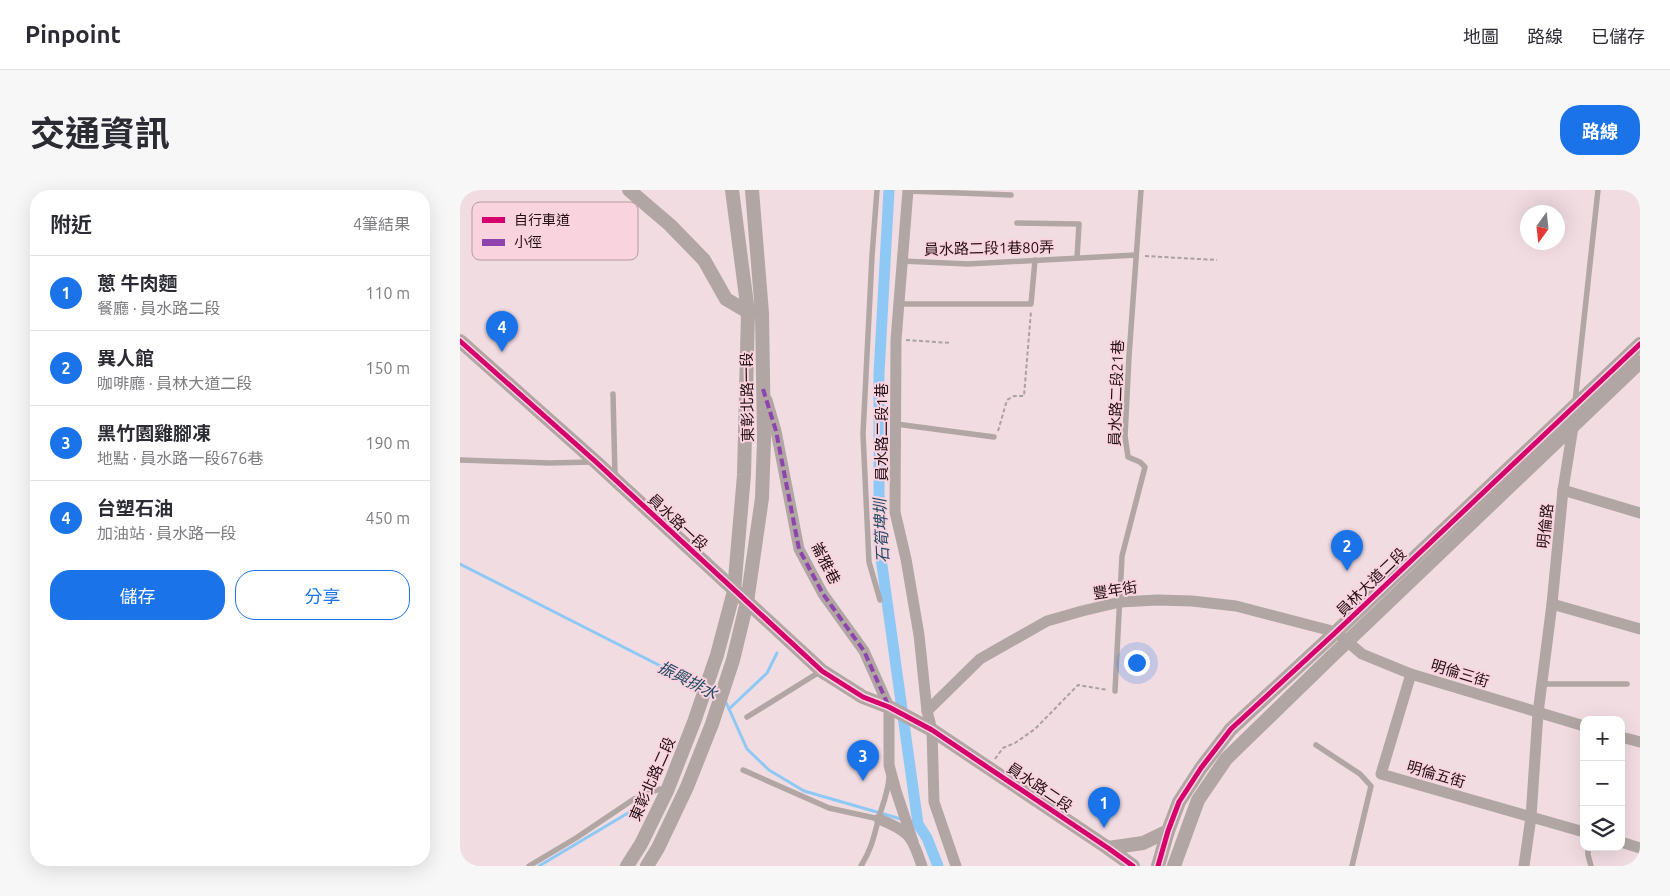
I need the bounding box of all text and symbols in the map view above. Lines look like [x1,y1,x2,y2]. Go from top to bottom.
text: Pinpoint [25,21,121,48]
text: 地圖 [1463,26,1499,46]
text: 路線 [1527,26,1563,46]
text: 已儲存 [1591,26,1645,46]
button: 路線 [1560,105,1640,155]
text: 交通資訊 [30,113,170,153]
legend [472,202,638,260]
north arrow [1520,205,1565,250]
text: 附近 [50,212,92,236]
text: 自行車道 [514,212,570,228]
text: 4筆結果 [353,215,410,233]
text: 小徑 [514,234,542,250]
street label: 員水路二段1巷80弄 [924,238,1054,258]
text: 蔥 牛肉麵 [97,272,178,294]
text: 1 [61,284,71,302]
text: 110 m [365,284,410,302]
text: 餐廳 · 員水路二段 [97,299,220,317]
pin: 4 [486,311,518,352]
street label: 員水路二段21巷 [1106,339,1126,447]
text: 異人館 [97,347,154,369]
street label: 東彰北路一段 [738,352,756,442]
text: 2 [61,359,71,377]
text: 150 m [365,359,410,377]
text: 咖啡廳 · 員林大道二段 [97,374,252,392]
street label: 員水路二段1巷 [873,383,890,481]
text: 黑竹園雞腳凍 [97,422,211,444]
text: 3 [61,434,71,452]
text: 190 m [365,434,410,452]
text: 地點 · 員水路一段676巷 [97,449,263,467]
street label: 員水路一段 [645,490,711,554]
text: 台塑石油 [97,497,173,519]
water label: 石筍埤圳 [870,497,892,563]
street label: 明倫路 [1534,503,1556,549]
text: 4 [61,509,71,527]
text: 450 m [365,509,410,527]
text: 加油站 · 員水路一段 [97,524,236,542]
pin: 2 [1331,530,1363,571]
street label: 崙雅巷 [808,539,844,587]
street label: 員林大道二段 [1333,545,1409,619]
button: 儲存 [50,570,225,620]
button: 分享 [235,570,410,620]
street label: 豐年街 [1091,578,1139,602]
your location [1124,650,1150,676]
street label: 明倫三街 [1429,656,1491,690]
water label: 振興排水 [655,657,721,703]
map controls [1580,716,1625,851]
button: + [1580,716,1625,761]
street label: 東彰北路二段 [626,734,678,824]
pin: 3 [847,740,879,781]
street label: 明倫五街 [1405,758,1467,790]
street label: 員水路二段 [1004,759,1076,815]
button: − [1580,761,1625,806]
pin: 1 [1088,787,1120,828]
button: layers [1580,806,1625,851]

